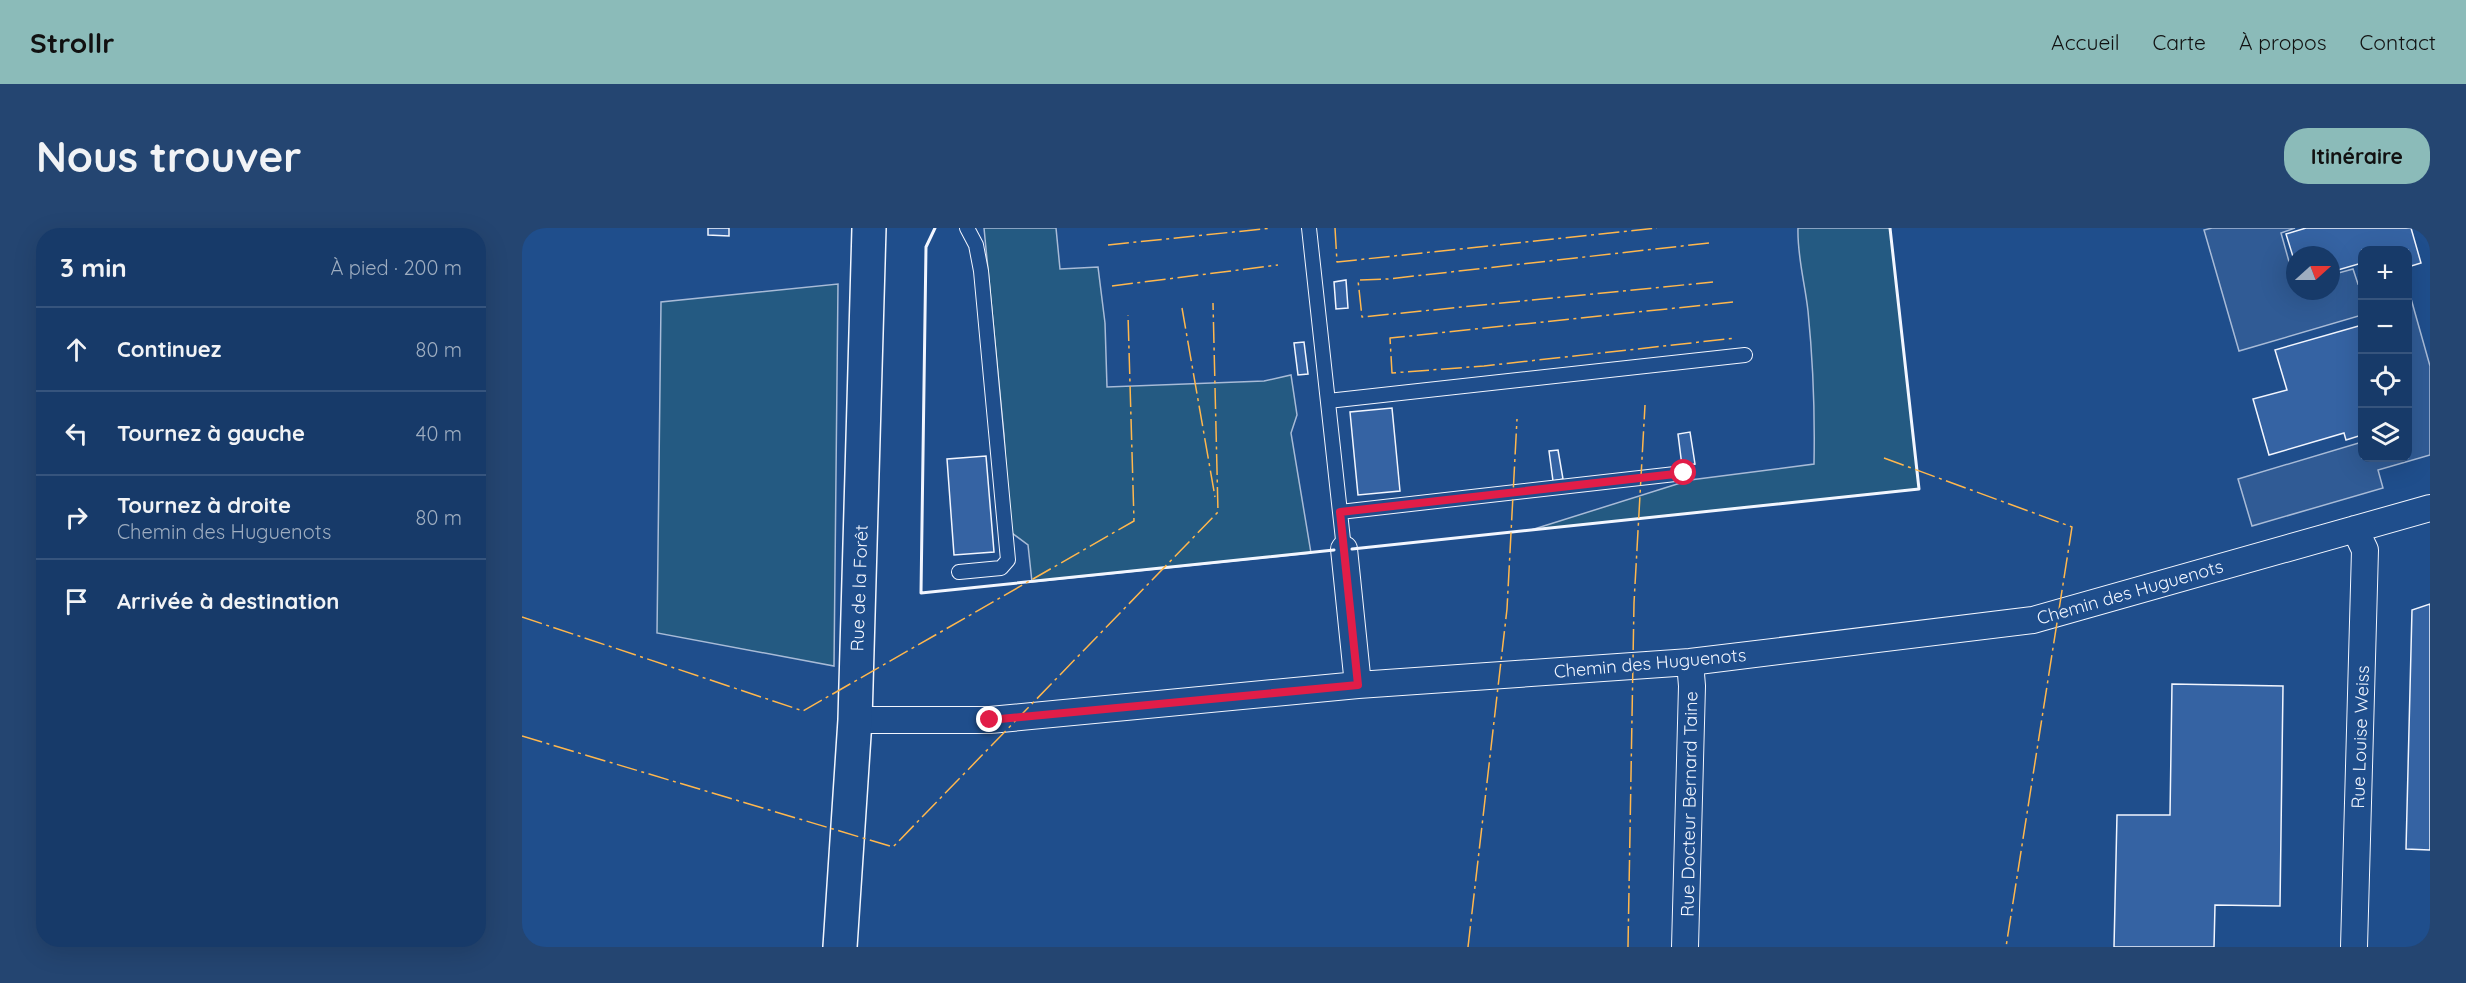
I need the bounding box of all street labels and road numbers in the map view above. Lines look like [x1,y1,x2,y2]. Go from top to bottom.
street label: Rue de la Forêt [845,524,873,652]
street label: Chemin des Huguenots [2034,554,2226,630]
street label: Chemin des Huguenots [1553,643,1747,683]
street label: Rue Louise Weiss [2346,665,2374,809]
street label: Rue Docteur Bernard Taine [1676,691,1702,917]

